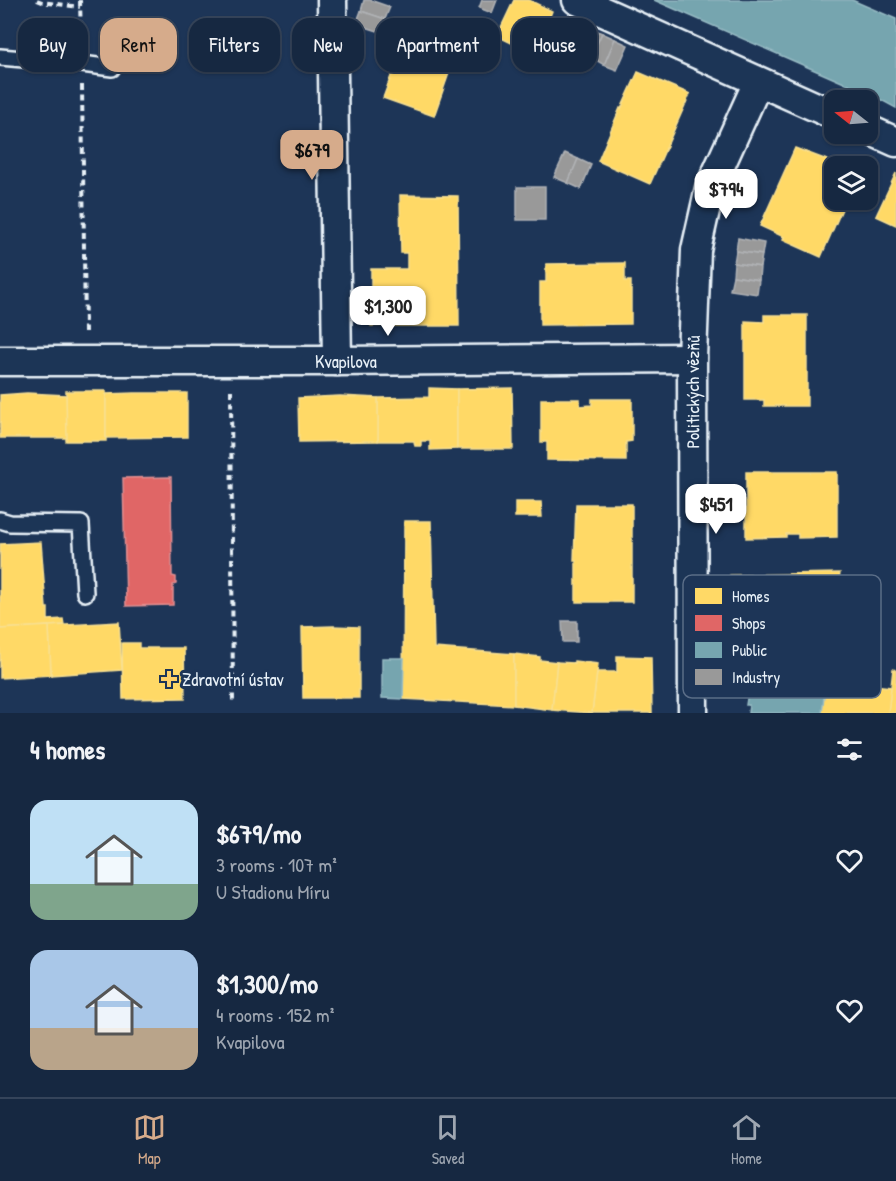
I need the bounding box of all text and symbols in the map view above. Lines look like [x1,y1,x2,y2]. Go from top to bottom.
chip: Buy [18,18,88,72]
chip: Rent [100,18,177,72]
chip: Filters [189,18,280,72]
chip: New [292,18,364,72]
chip: Apartment [376,18,500,72]
chip: House [512,18,597,72]
north arrow [824,90,878,144]
map controls [824,90,878,210]
pin: $679 [276,130,348,181]
text: $679 [294,136,330,163]
button: layers [824,156,878,210]
pin: $794 [690,169,762,220]
text: $794 [709,175,743,202]
pin: $1,300 [339,286,437,337]
text: $1,300 [364,292,412,319]
street label: Politických vězňů [679,335,705,449]
street label: Kvapilova [315,348,377,374]
pin: $451 [680,484,752,535]
text: $451 [699,490,733,517]
legend [683,575,881,698]
text: Homes [732,585,769,607]
text: Shops [732,612,766,634]
text: Public [732,639,768,661]
text: Industry [732,666,780,688]
place label: Zdravotní ústav [182,667,284,692]
marker: Zdravotní ústav [160,670,178,688]
text: 4 homes [30,732,105,767]
icon: filters [833,733,866,766]
text: $679/mo [216,816,301,851]
icon: home [78,824,150,896]
icon: heart [833,844,866,877]
text: 3 rooms · 107 m² [216,851,337,878]
text: U Stadionu Míru [216,878,330,905]
text: $1,300/mo [216,966,318,1001]
icon: home [78,974,150,1046]
icon: heart [833,994,866,1027]
text: 4 rooms · 152 m² [216,1001,334,1028]
text: Kvapilova [216,1028,285,1055]
tab: Map [133,1111,166,1169]
tab: Saved [431,1111,464,1169]
tab: Home [730,1111,763,1169]

